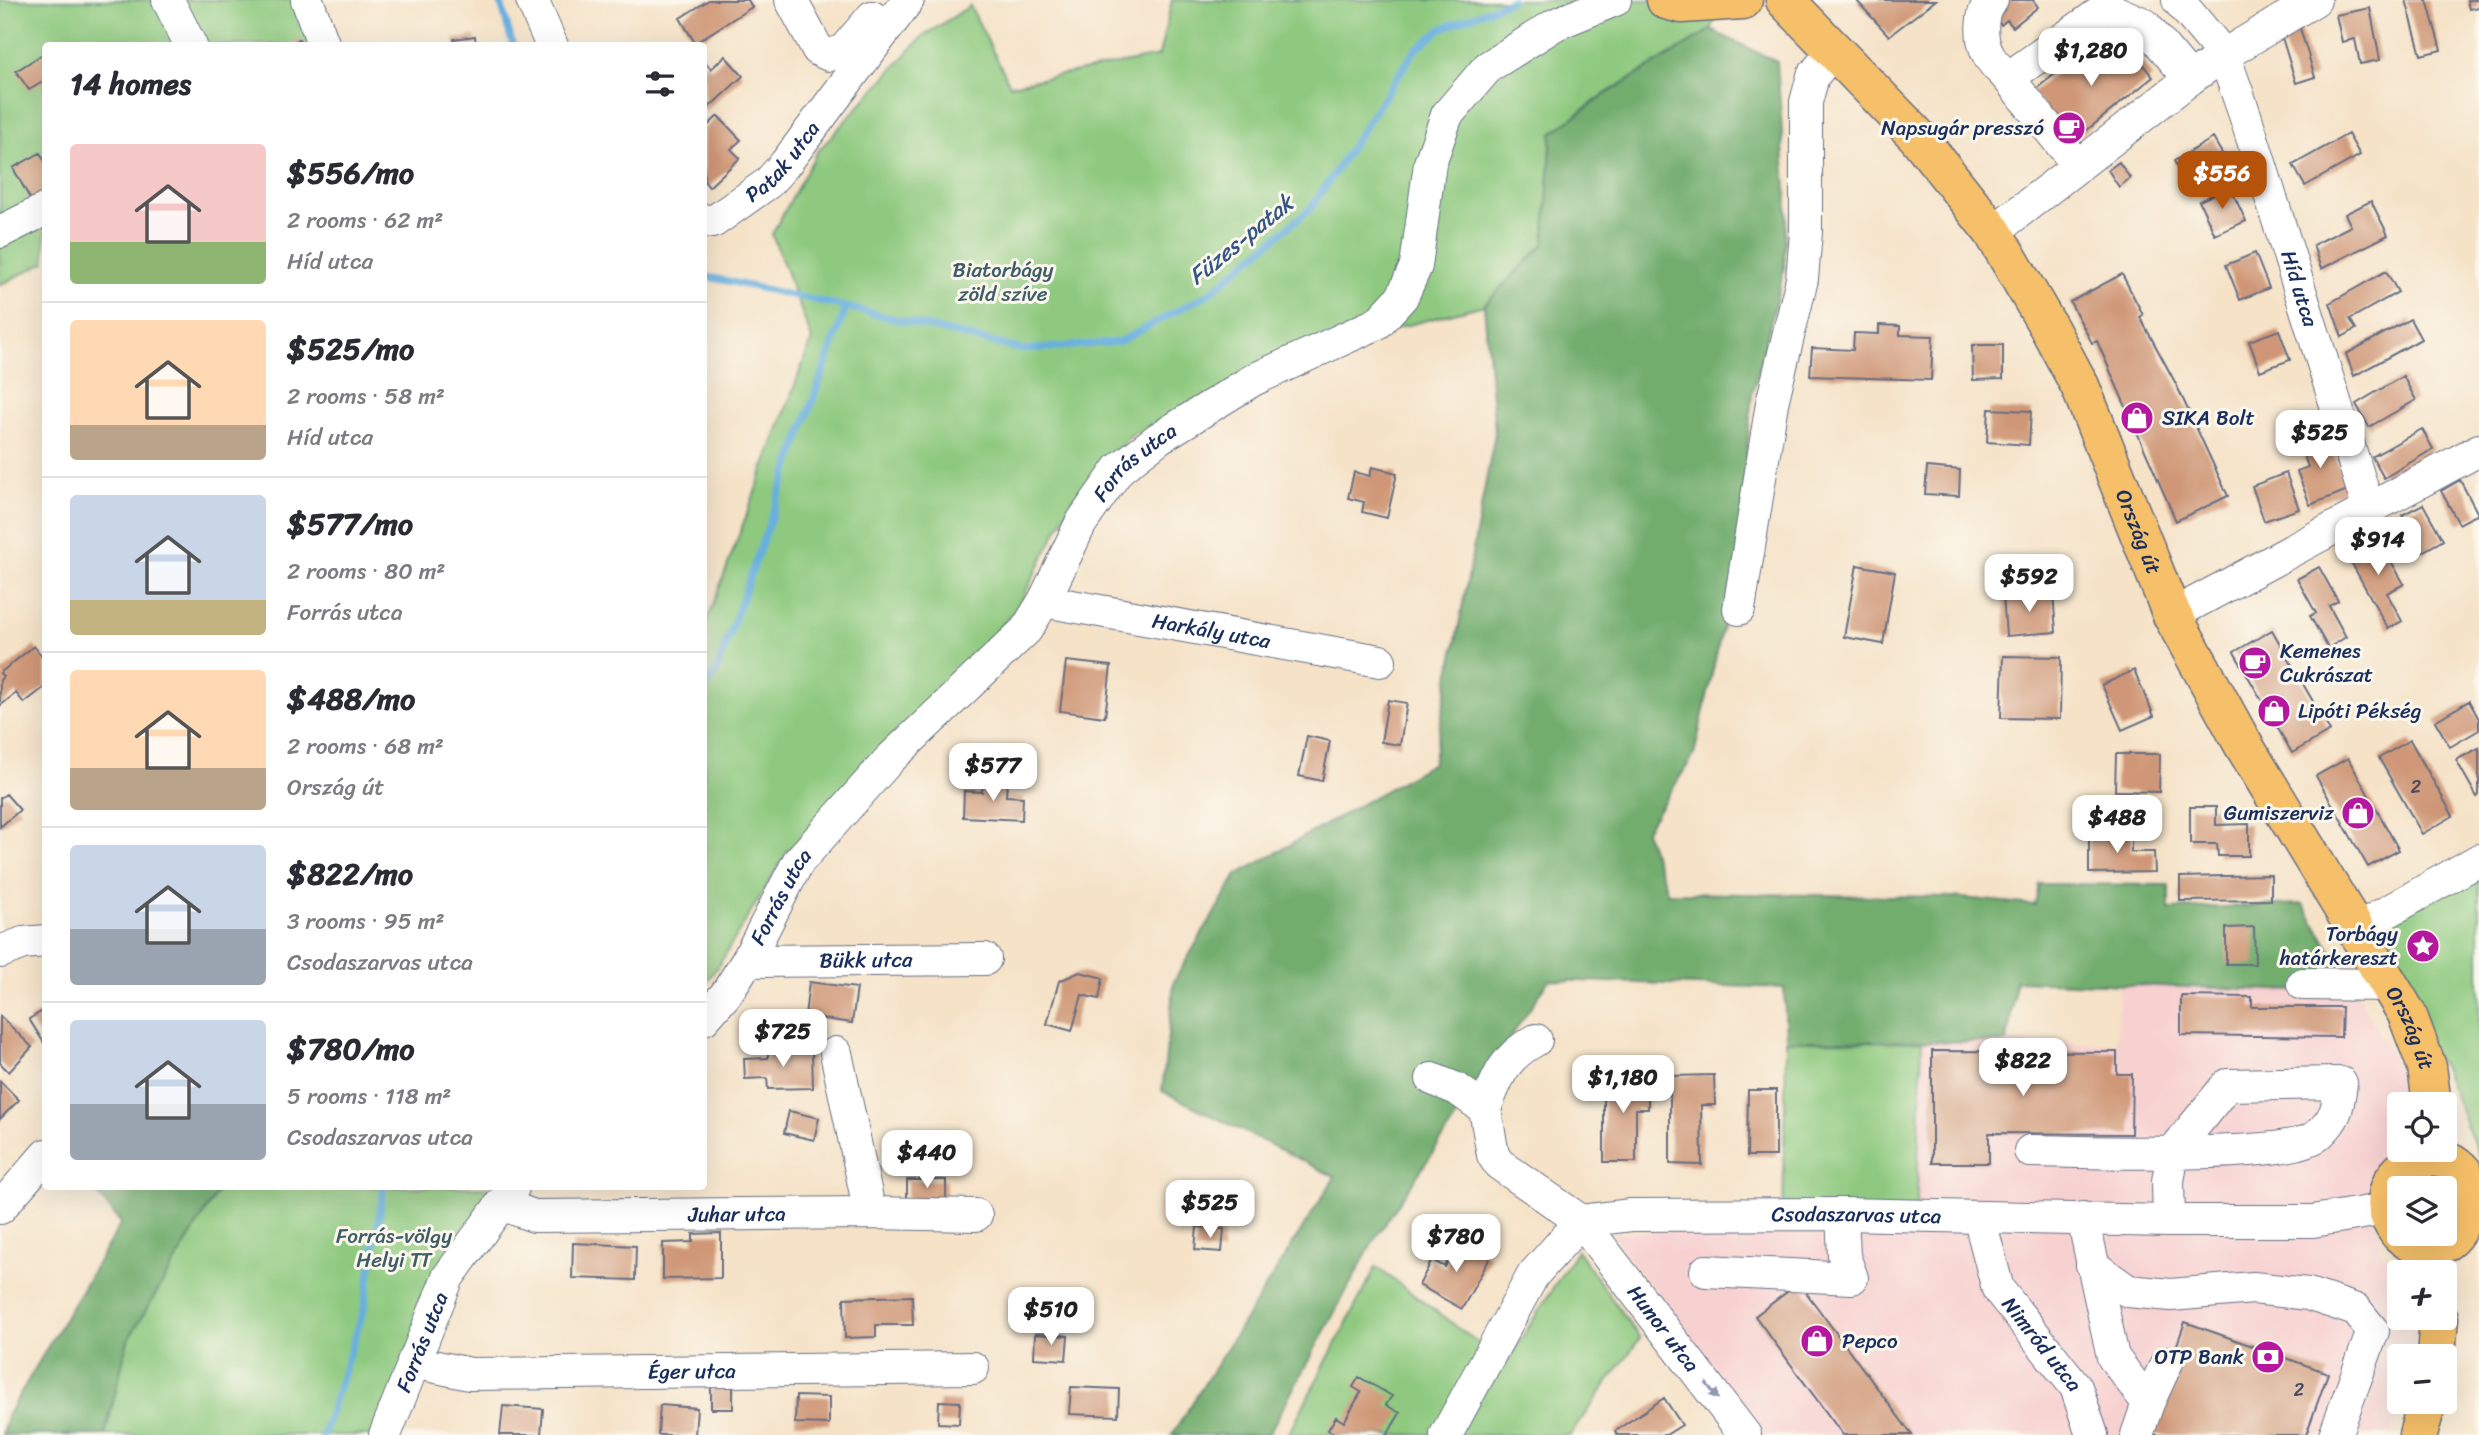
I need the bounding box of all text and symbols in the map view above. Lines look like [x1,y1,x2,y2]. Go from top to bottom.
pin: $1,280 [2034,28,2148,88]
text: $1,280 [2054,30,2128,71]
text: 14 homes [70,57,191,111]
icon: filters [641,65,679,103]
place label: Napsugár presszó [1881,109,2044,147]
cafe icon: Napsugár presszó [2050,109,2088,147]
street label: Patak utca [737,112,831,213]
text: $556/mo [287,146,414,200]
pin: $556 [2181,152,2263,211]
text: $556 [2194,153,2250,194]
icon: home [126,172,210,256]
water label: Füzes-patak [1179,183,1305,296]
text: 2 rooms · 62 m² [287,200,443,241]
text: Híd utca [287,241,373,282]
street label: Híd utca [2270,245,2329,332]
park label: Biatorbágy zöld szíve [952,251,1054,313]
text: $525/mo [287,322,414,376]
icon: home [126,348,210,432]
text: 2 rooms · 58 m² [287,376,445,417]
shop icon: SIKA Bolt [2118,399,2156,437]
place label: SIKA Bolt [2162,399,2255,437]
pin: $525 [2279,410,2361,470]
street label: Forrás utca [1082,412,1185,510]
text: $525 [2292,412,2348,453]
text: Híd utca [287,417,373,458]
street label: Ország út [2104,483,2173,580]
text: $577/mo [287,497,413,551]
pin: $914 [2337,518,2419,577]
text: $914 [2351,519,2405,560]
icon: home [126,523,210,607]
text: 2 rooms · 80 m² [287,551,445,592]
pin: $592 [1988,554,2070,614]
text: $592 [2001,556,2057,597]
text: Forrás utca [287,592,402,633]
street label: Harkály utca [1149,602,1274,660]
place label: Kemenes Cukrászat [2280,632,2373,694]
cafe icon: Kemenes Cukrászat [2236,644,2274,682]
text: $488/mo [287,672,415,726]
shop icon: Lipóti Pékség [2255,692,2293,730]
place label: Lipóti Pékség [2298,692,2422,730]
icon: home [126,698,210,782]
text: 2 rooms · 68 m² [287,726,444,767]
pin: $577 [952,744,1034,803]
text: $577 [965,745,1021,786]
text: Ország út [287,767,384,808]
house number: 2 [2411,771,2421,803]
place label: Gumiszerviz [2224,794,2334,832]
shop icon: Gumiszerviz [2339,794,2377,832]
pin: $488 [2076,796,2158,855]
text: $488 [2088,797,2146,838]
street label: Forrás utca [739,839,822,952]
text: $822/mo [287,847,413,901]
icon: home [126,873,210,957]
text: 3 rooms · 95 m² [287,901,444,942]
place label: Torbágy határkereszt [2279,915,2398,977]
place icon: Torbágy határkereszt [2404,927,2442,965]
street label: Bükk utca [819,941,913,979]
text: Csodaszarvas utca [287,942,473,983]
street label: Ország út [2375,978,2445,1076]
pin: $725 [742,1010,824,1069]
text: $725 [755,1011,811,1052]
text: $780/mo [287,1022,415,1076]
pin: $822 [1982,1038,2064,1098]
text: $822 [1995,1040,2051,1081]
icon: home [126,1048,210,1132]
pin: $1,180 [1566,1056,1680,1115]
text: $1,180 [1588,1057,1658,1098]
text: 5 rooms · 118 m² [287,1076,451,1117]
map controls [2387,1092,2457,1414]
button: locate [2387,1092,2457,1162]
text: Csodaszarvas utca [287,1117,473,1158]
pin: $440 [886,1130,968,1190]
text: $440 [898,1132,956,1173]
button: layers [2387,1176,2457,1246]
pin: $525 [1169,1180,1251,1240]
text: $525 [1182,1182,1238,1223]
street label: Juhar utca [687,1195,786,1234]
street label: Csodaszarvas utca [1771,1195,1942,1235]
pin: $780 [1415,1214,1497,1274]
text: $780 [1427,1216,1485,1257]
park label: Forrás-völgy Helyi TT [336,1217,452,1279]
button: + [2387,1260,2457,1330]
street label: Hunor utca [1617,1276,1710,1381]
street label: Forrás utca [385,1286,459,1398]
pin: $510 [1010,1288,1092,1347]
street label: Nimród utca [1992,1288,2093,1401]
text: $510 [1024,1289,1078,1330]
shop icon: Pepco [1798,1322,1836,1360]
place label: Pepco [1842,1322,1898,1360]
place label: OTP Bank [2154,1338,2244,1376]
bank icon: OTP Bank [2249,1338,2287,1376]
button: − [2387,1344,2457,1414]
street label: Éger utca [648,1352,736,1391]
house number: 2 [2294,1374,2304,1406]
one-way arrow [1705,1382,1720,1400]

